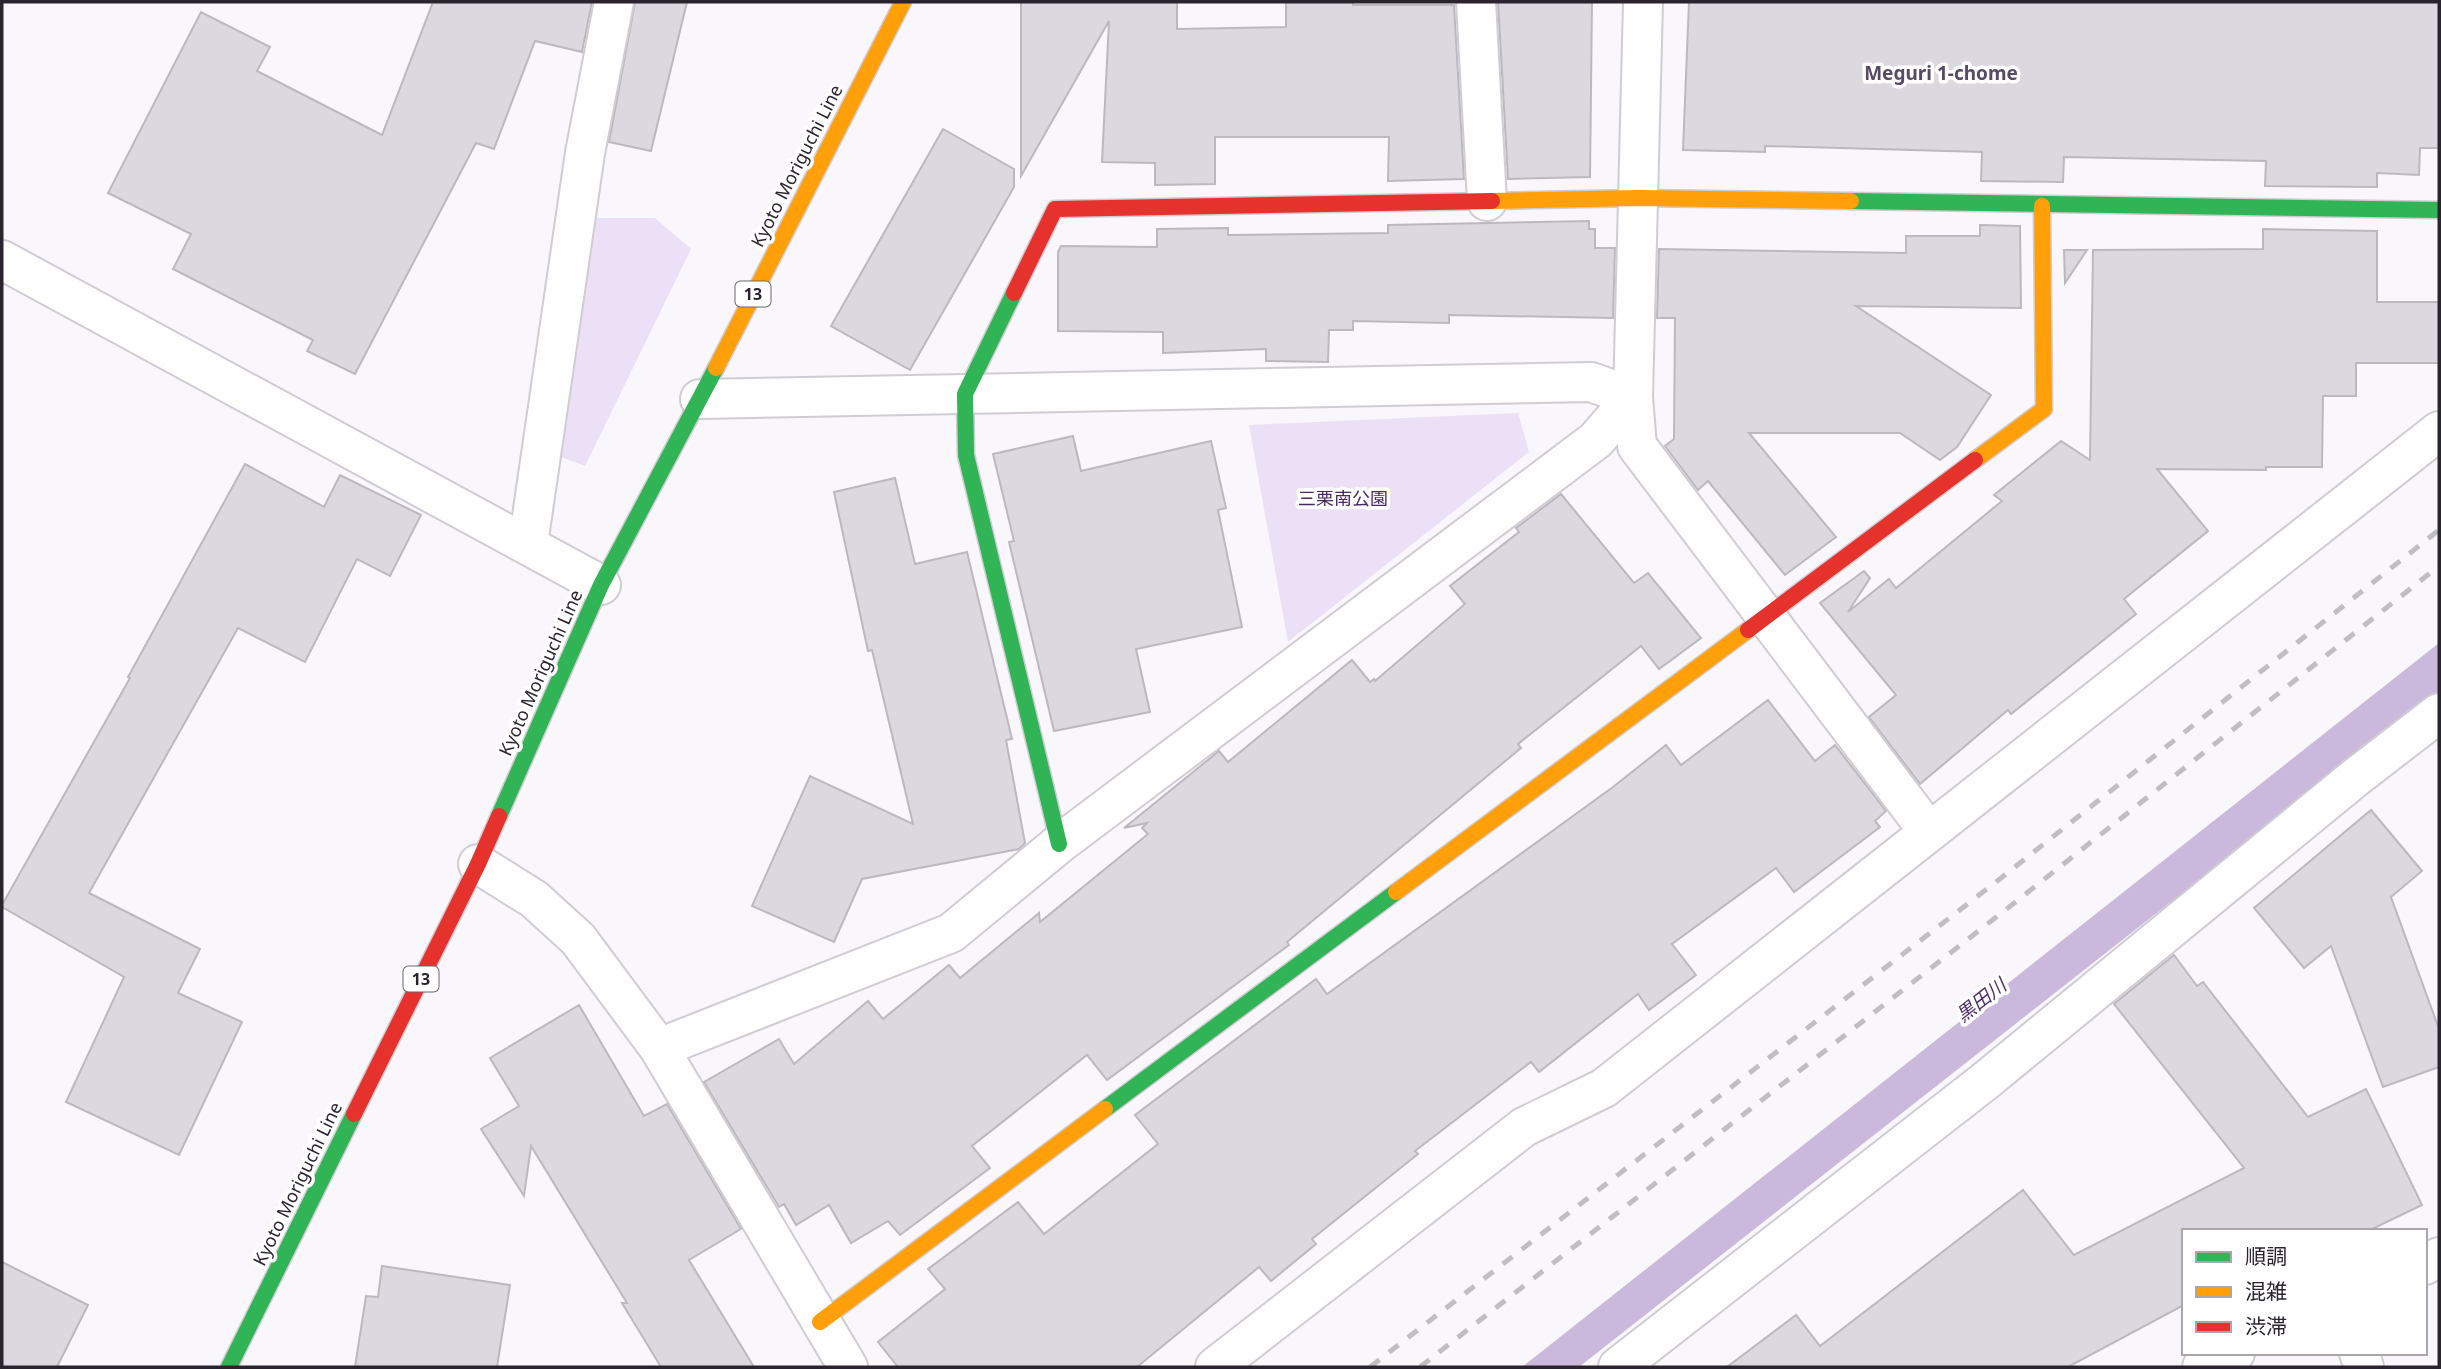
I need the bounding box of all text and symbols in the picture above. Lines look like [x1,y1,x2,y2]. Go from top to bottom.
district label: Meguri 1-chome [1864,60,2018,86]
street label: Kyoto Moriguchi Line [745,80,847,251]
road number: 13 [736,282,770,306]
park label: 三栗南公園 [1298,486,1388,510]
street label: Kyoto Moriguchi Line [493,586,587,759]
road number: 13 [404,967,438,992]
water label: 黒田川 [1951,971,2013,1028]
street label: Kyoto Moriguchi Line [247,1098,347,1269]
legend [2182,1229,2427,1355]
text: 順調 [2245,1242,2287,1270]
text: 混雑 [2245,1277,2287,1305]
text: 渋滞 [2245,1312,2287,1340]

